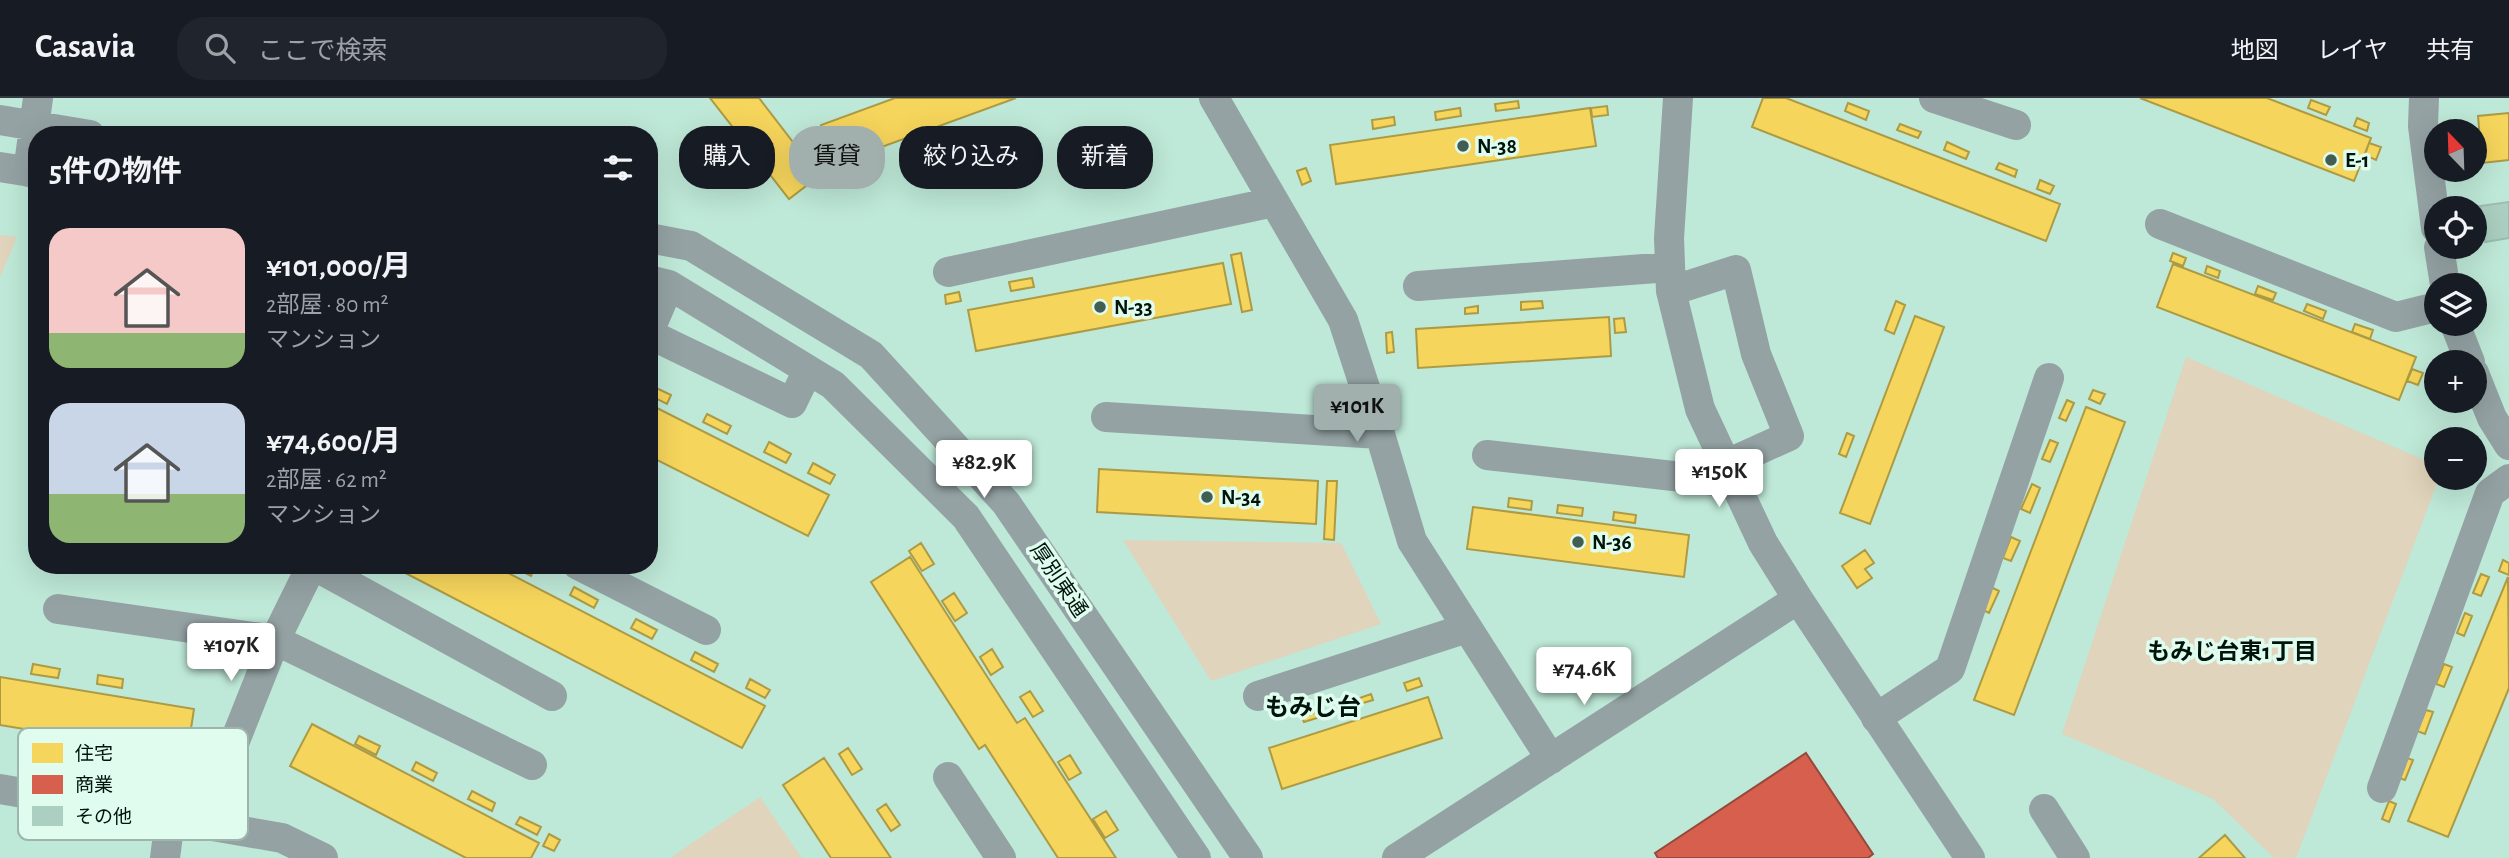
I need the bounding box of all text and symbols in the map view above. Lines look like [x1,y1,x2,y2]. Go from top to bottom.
search box [177,17,667,80]
icon: search [201,29,239,67]
text: Casavia [35,31,135,64]
text: ここで検索 [257,38,387,64]
text: 地図 [2231,39,2279,63]
text: レイヤ [2317,39,2388,63]
text: 共有 [2426,39,2474,63]
north arrow [2424,119,2487,182]
map controls [2424,119,2487,490]
chip: 購入 [679,126,775,189]
chip: 賃貸 [789,126,885,189]
chip: 絞り込み [899,126,1043,189]
chip: 新着 [1057,126,1153,189]
place label: N-38 [1477,136,1517,157]
marker: N-38 [1455,138,1471,154]
icon: filters [599,149,637,187]
place label: E-1 [2345,150,2369,171]
marker: E-1 [2323,152,2339,168]
text: 5件の物件 [49,157,182,187]
button: locate [2424,196,2487,259]
text: ¥101,000/月 [266,252,411,282]
icon: home [105,256,189,340]
button: layers [2424,273,2487,336]
text: 2部屋 · 80 m² [266,294,389,317]
place label: N-33 [1114,297,1152,318]
marker: N-33 [1092,299,1108,315]
text: マンション [266,329,381,352]
button: + [2424,350,2487,413]
pin: ¥101K [1308,384,1406,444]
text: ¥101K [1330,395,1384,418]
text: ¥74,600/月 [266,427,401,457]
button: − [2424,427,2487,490]
icon: home [105,431,189,515]
pin: ¥82.9K [927,440,1041,500]
pin: ¥150K [1670,450,1768,509]
text: ¥82.9K [952,451,1016,474]
text: ¥150K [1691,460,1747,483]
text: 2部屋 · 62 m² [266,469,387,492]
place label: N-34 [1221,487,1261,508]
marker: N-34 [1199,489,1215,505]
text: マンション [266,504,381,527]
place label: N-36 [1592,532,1632,553]
marker: N-36 [1570,534,1586,550]
street label: 厚別東通 [1026,539,1092,621]
pin: ¥107K [182,624,280,683]
text: ¥107K [203,634,259,657]
district label: もみじ台東1丁目 [2147,639,2317,664]
pin: ¥74.6K [1527,648,1641,707]
text: ¥74.6K [1552,658,1616,681]
district label: もみじ台 [1265,694,1361,720]
legend [18,728,248,840]
text: 住宅 [75,743,113,764]
text: 商業 [75,775,113,795]
text: その他 [75,807,132,827]

